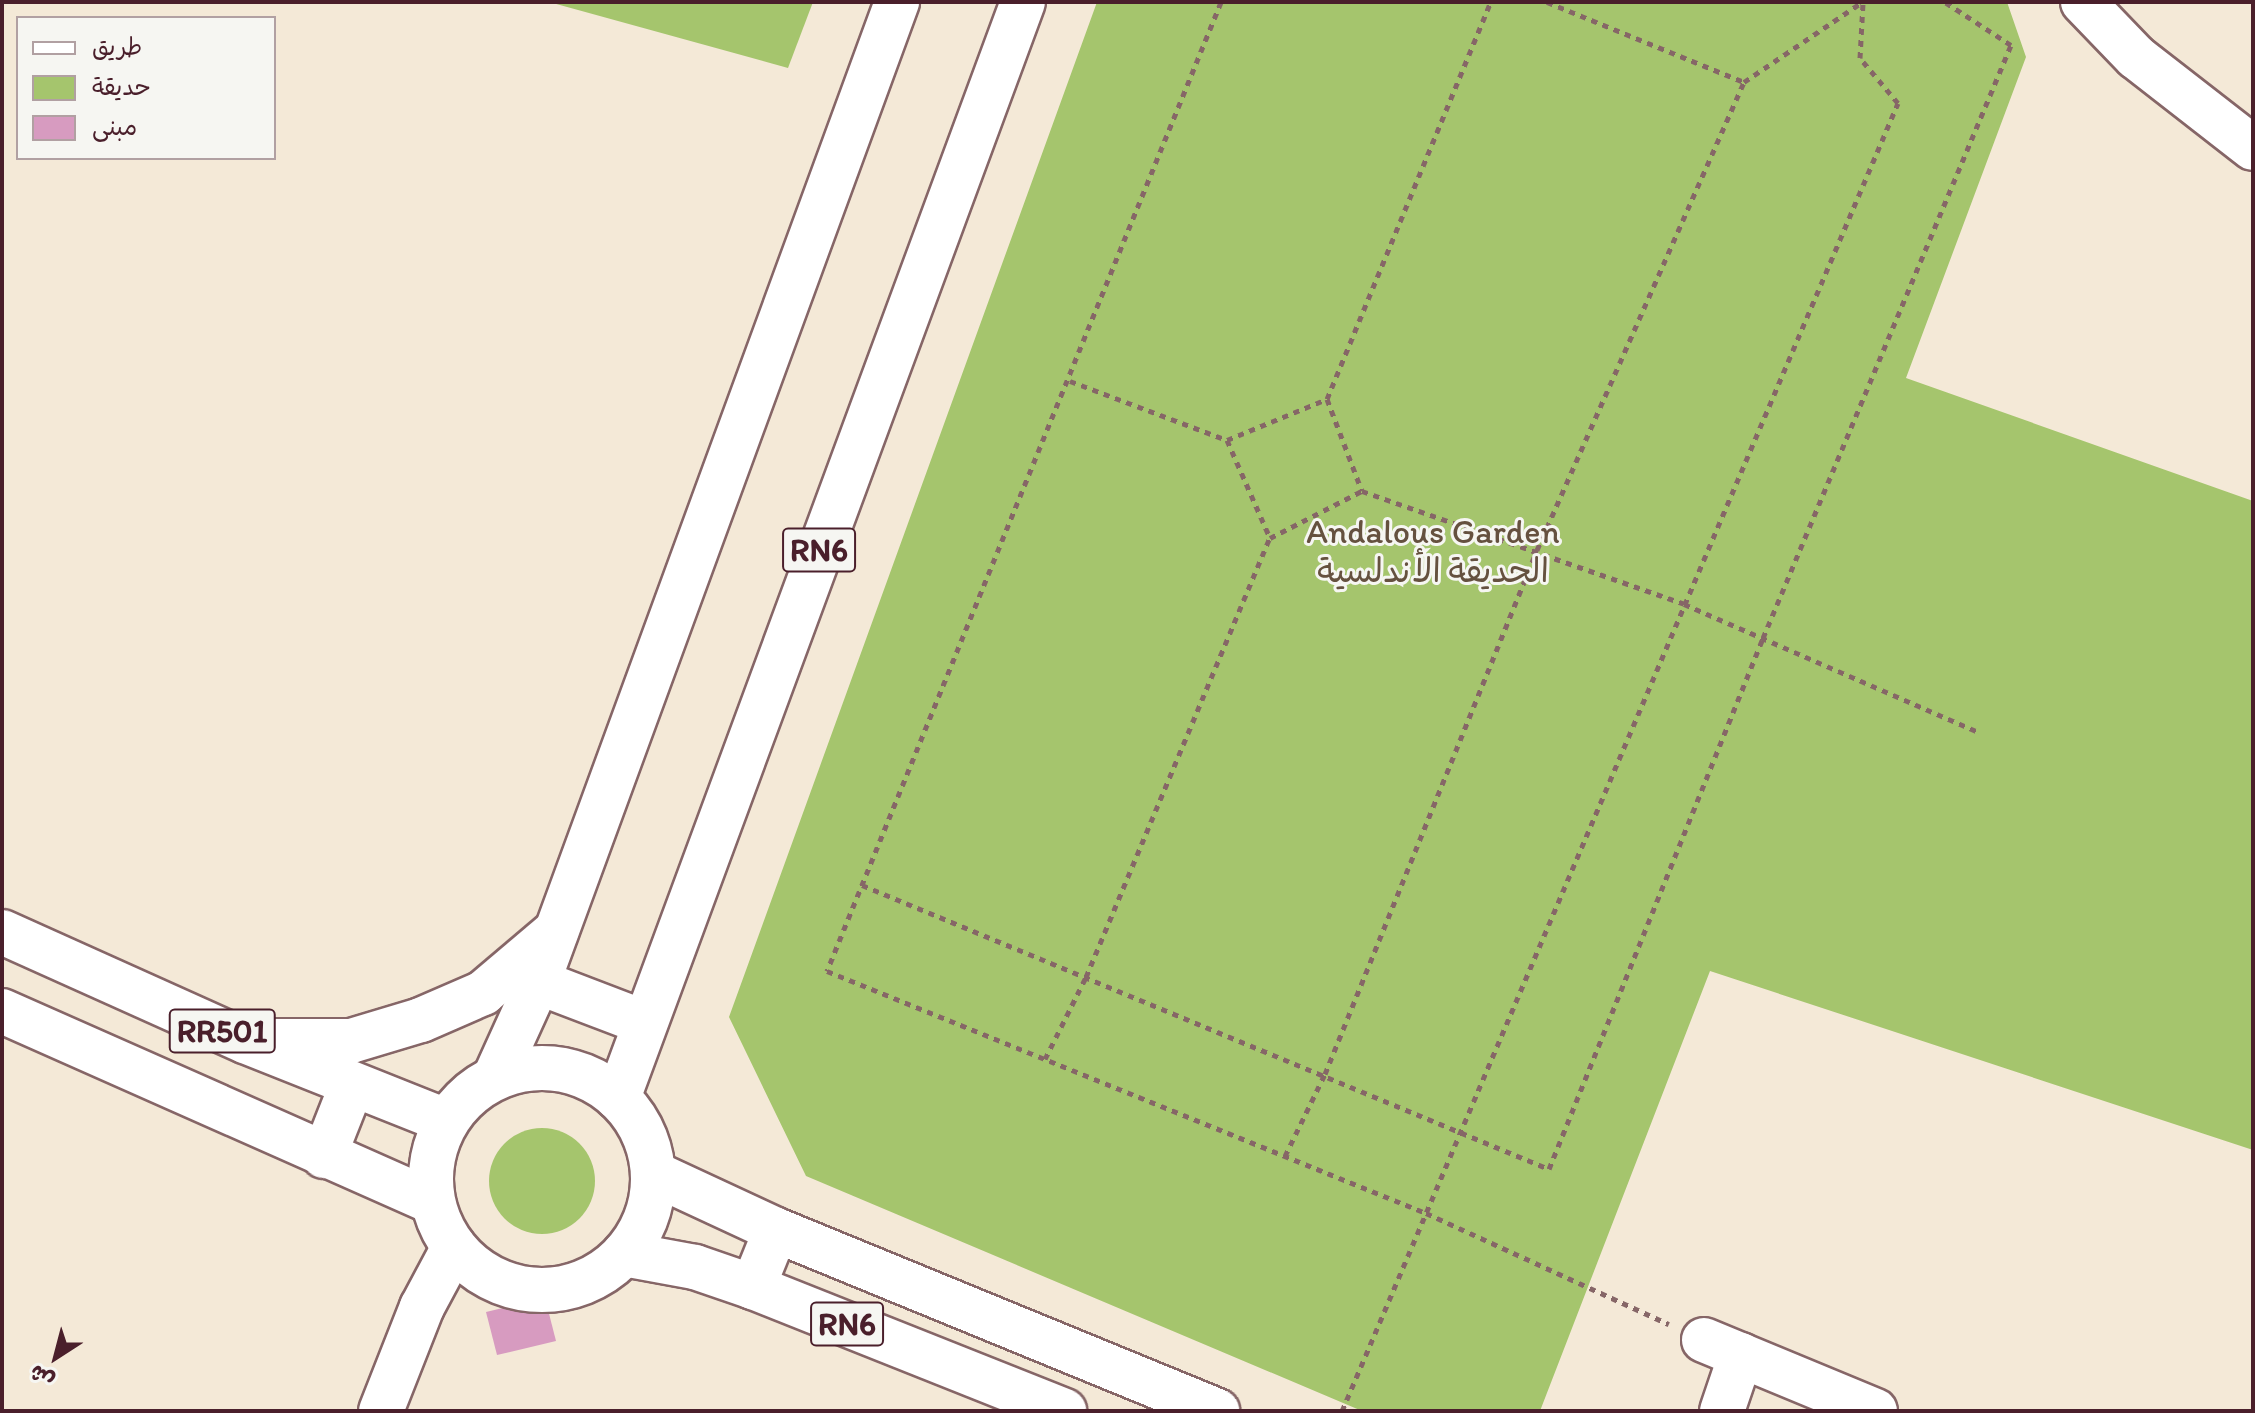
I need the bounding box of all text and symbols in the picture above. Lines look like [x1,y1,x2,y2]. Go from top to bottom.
legend [16,16,276,160]
text: طريق [92,32,142,61]
text: حديقة [92,72,151,101]
text: مبنى [92,112,137,141]
park label: Andalous Garden الحديقة الأندلسية [1306,511,1560,590]
road number: RN6 [781,522,857,578]
road number: RR501 [168,1003,276,1059]
road number: RN6 [809,1296,885,1352]
north arrow [16,1317,96,1397]
text: ش [24,1359,59,1395]

